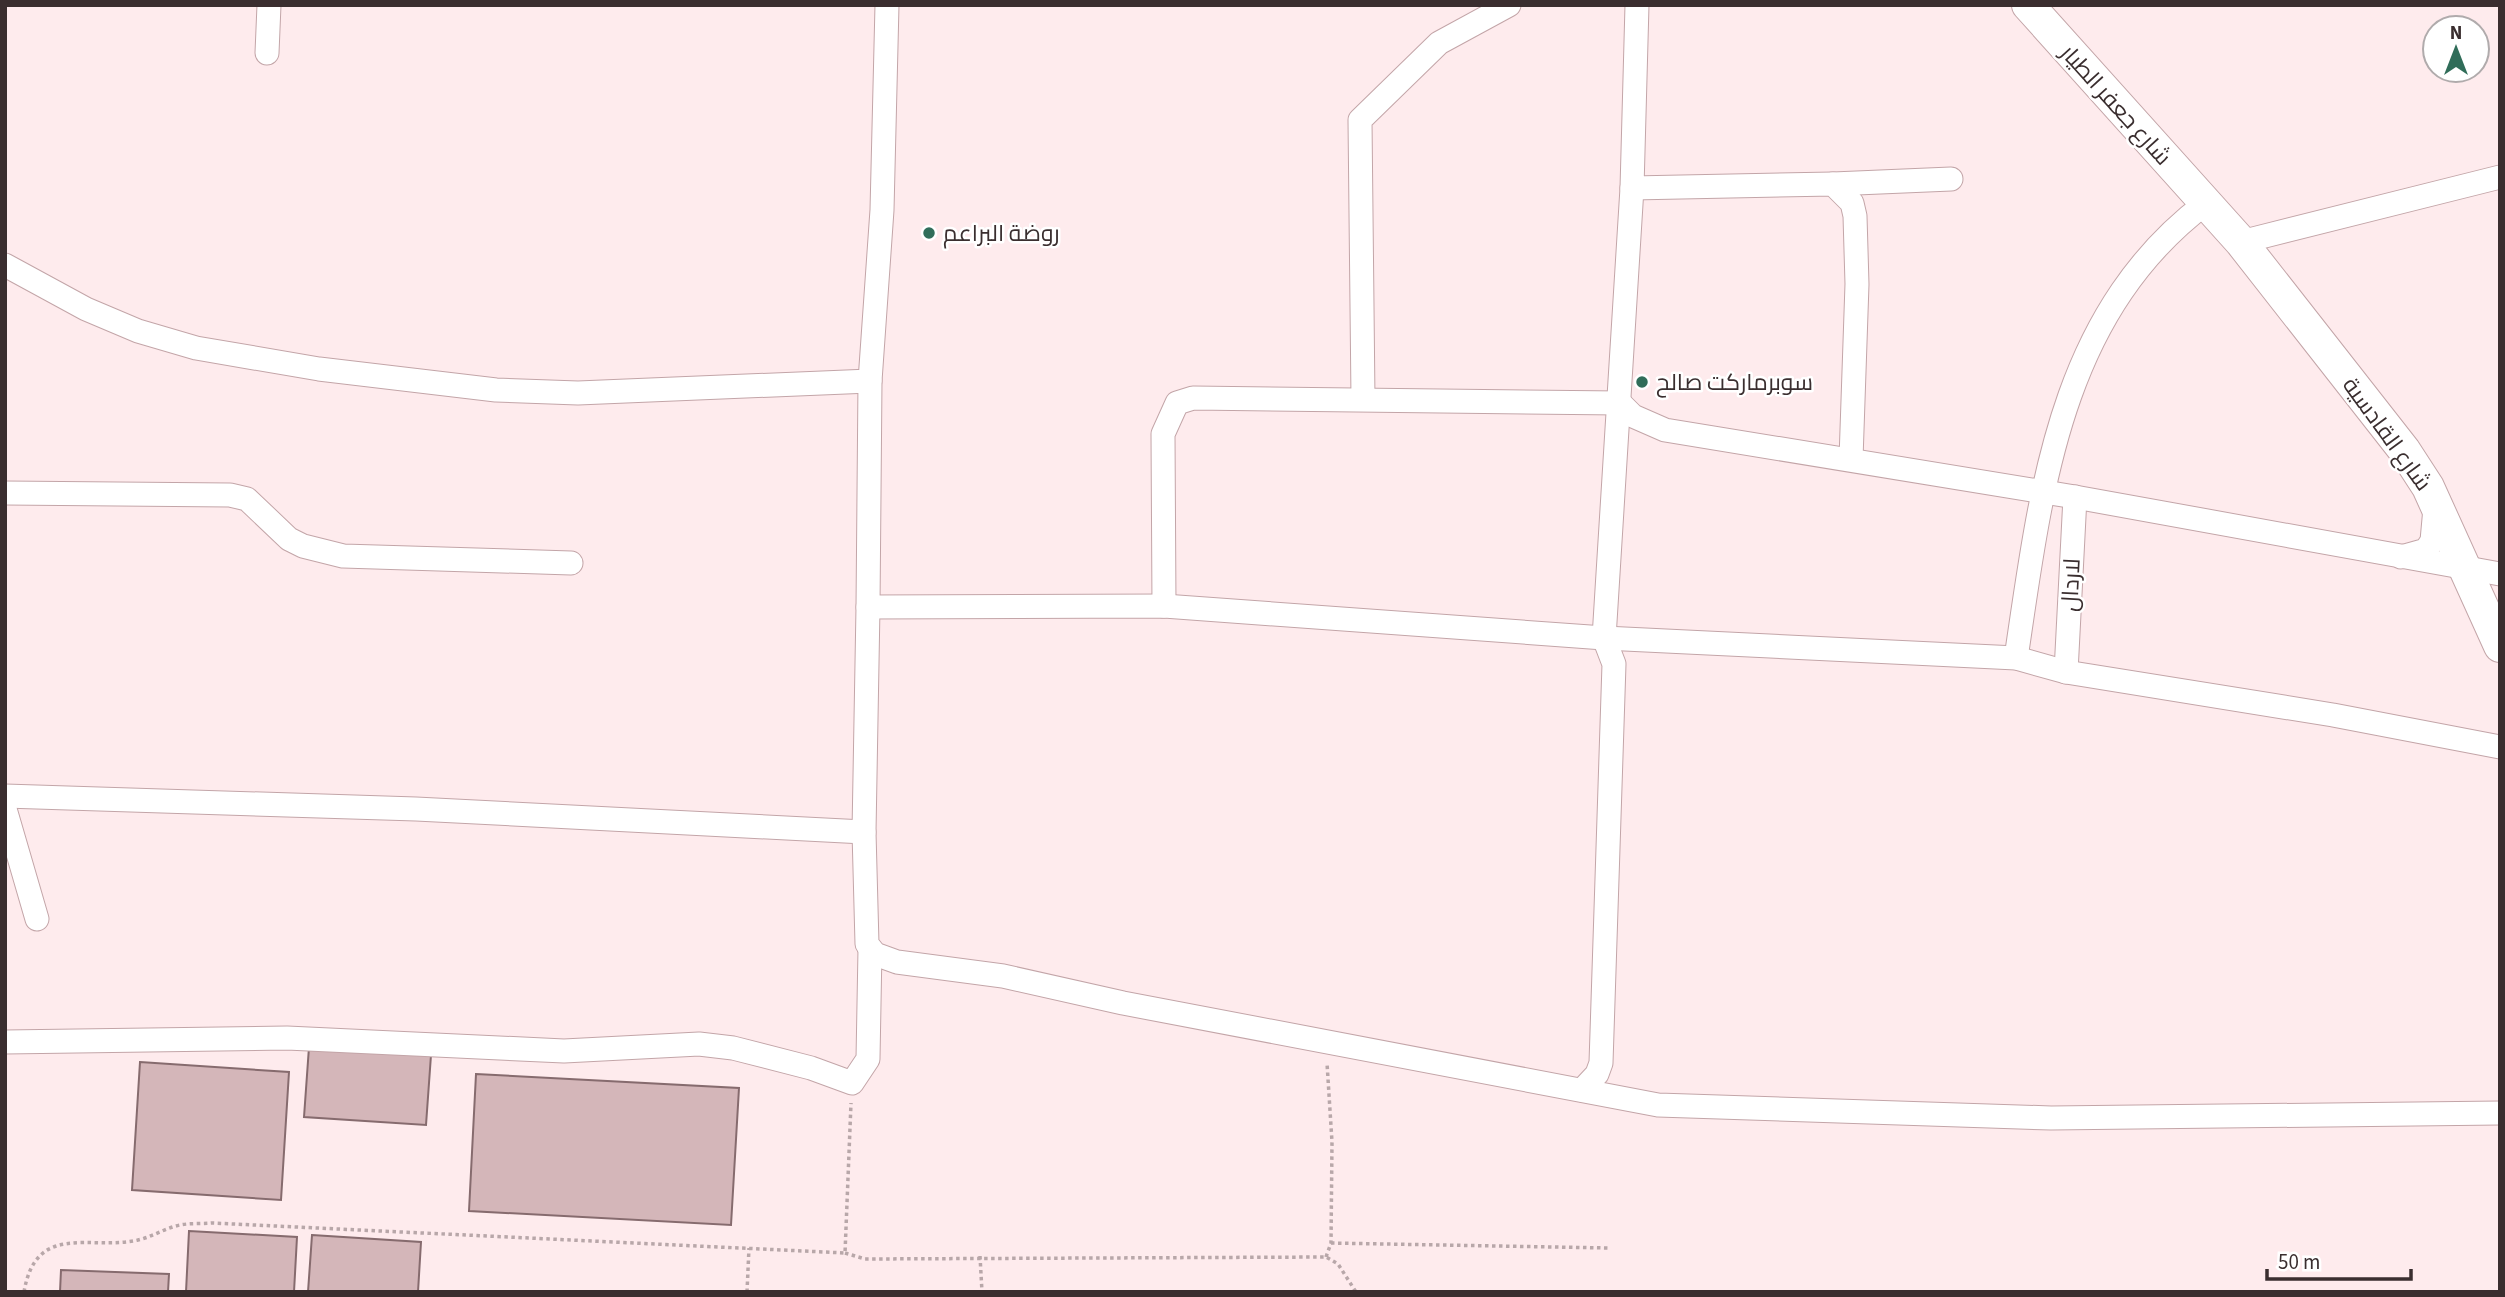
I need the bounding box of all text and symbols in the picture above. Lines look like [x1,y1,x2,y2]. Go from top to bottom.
north arrow [2421,14,2491,84]
text: N [2450,20,2462,47]
street label: شارع جعفر الطيار [2052,36,2179,173]
place label: روضة البراعم [943,217,1059,250]
marker: روضة البراعم [921,225,937,241]
place label: سوبرماركت صالح [1656,366,1813,399]
street label: شارع القادسية [2334,370,2440,498]
marker: سوبرماركت صالح [1634,374,1650,390]
street label: لاردال [2053,557,2089,613]
scale bar [2267,1238,2410,1282]
text: 50 m [2278,1247,2320,1277]

